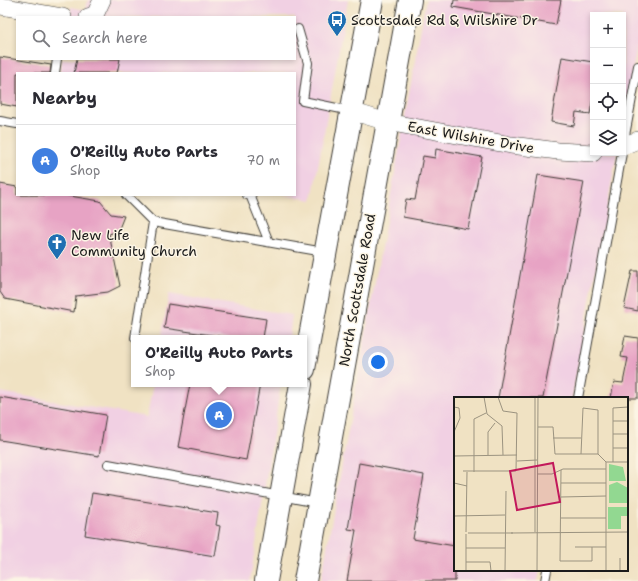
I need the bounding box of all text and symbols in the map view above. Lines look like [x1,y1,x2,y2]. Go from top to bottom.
bus stop icon: Scottsdale Rd & Wilshire Dr [326,9,348,37]
place label: Scottsdale Rd & Wilshire Dr [351,11,538,29]
map controls [590,12,626,156]
button: + [590,12,626,48]
search box [16,16,296,60]
icon: search [30,27,52,49]
text: Search here [62,28,148,48]
button: − [590,48,626,84]
button: locate [590,84,626,120]
text: Nearby [32,87,97,109]
street label: East Wilshire Drive [406,117,536,157]
button: layers [590,120,626,156]
text: O'Reilly Auto Parts [70,142,218,162]
text: A [40,152,50,169]
text: 70 m [246,152,280,169]
text: Shop [70,162,100,179]
street label: North Scottsdale Road [335,212,379,368]
place label: New Life Community Church [71,226,197,260]
church icon: New Life Community Church [46,232,68,260]
popup [131,335,307,387]
text: O'Reilly Auto Parts [145,343,293,363]
your location [368,352,388,372]
text: Shop [145,363,175,380]
inset map [454,397,628,571]
pin: A [206,400,232,430]

